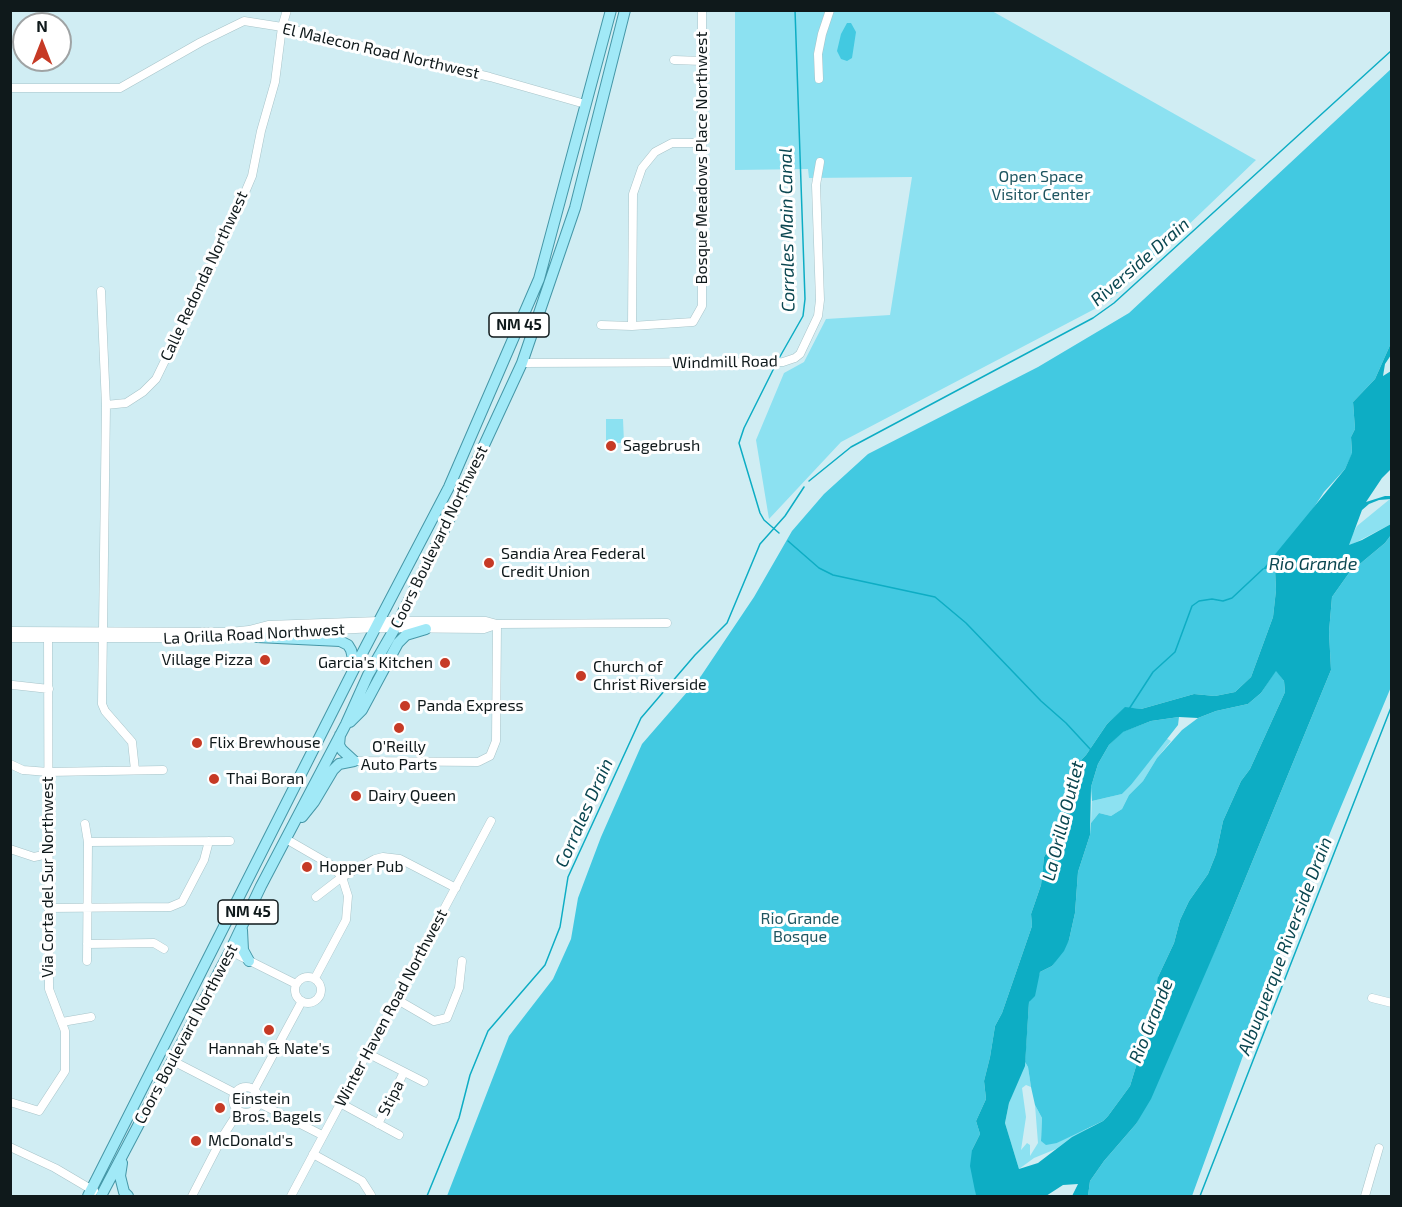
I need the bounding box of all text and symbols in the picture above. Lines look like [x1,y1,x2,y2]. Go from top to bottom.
north arrow [12,12,72,72]
text: N [36,16,48,35]
street label: El Malecon Road Northwest [281,19,481,83]
street label: Bosque Meadows Place Northwest [692,32,712,284]
water label: Corrales Main Canal [775,148,799,312]
park label: Open Space Visitor Center [991,167,1091,205]
street label: Calle Redonda Northwest [156,188,252,364]
water label: Riverside Drain [1086,213,1194,311]
road number: NM 45 [489,313,549,337]
street label: Windmill Road [672,351,778,373]
place label: Sagebrush [623,436,700,456]
marker: Sagebrush [604,439,618,453]
street label: Coors Boulevard Northwest [386,442,492,632]
place label: Sandia Area Federal Credit Union [501,544,645,582]
water label: Rio Grande [1269,553,1357,575]
marker: Sandia Area Federal Credit Union [482,556,496,570]
street label: La Orilla Road Northwest [163,620,345,648]
place label: Village Pizza [161,650,253,670]
marker: Village Pizza [258,653,272,667]
place label: Garcia's Kitchen [318,653,433,673]
marker: Garcia's Kitchen [438,656,452,670]
place label: Church of Christ Riverside [593,657,707,695]
marker: Church of Christ Riverside [574,669,588,683]
place label: Panda Express [417,696,524,716]
marker: Panda Express [398,699,412,713]
marker: O'Reilly Auto Parts [392,721,406,735]
place label: Flix Brewhouse [209,733,320,753]
marker: Flix Brewhouse [190,736,204,750]
place label: O'Reilly Auto Parts [361,737,437,775]
water label: Corrales Drain [550,755,618,871]
water label: La Orilla Outlet [1038,759,1088,883]
place label: Thai Boran [226,769,304,789]
marker: Thai Boran [207,772,221,786]
street label: Via Corta del Sur Northwest [38,776,58,978]
place label: Dairy Queen [368,786,456,806]
marker: Dairy Queen [349,789,363,803]
water label: Albuquerque Riverside Drain [1233,834,1337,1058]
place label: Hopper Pub [319,857,404,877]
marker: Hopper Pub [300,860,314,874]
road number: NM 45 [218,900,278,924]
street label: Winter Haven Road Northwest [331,906,451,1110]
park label: Rio Grande Bosque [761,909,839,947]
street label: Coors Boulevard Northwest [130,941,242,1127]
water label: Rio Grande [1124,976,1178,1066]
marker: Hannah & Nate's [262,1023,276,1037]
place label: Hannah & Nate's [208,1039,330,1059]
street label: Stipa [374,1077,408,1119]
place label: Einstein Bros. Bagels [232,1089,322,1127]
marker: Einstein Bros. Bagels [213,1101,227,1115]
place label: McDonald's [208,1131,293,1151]
marker: McDonald's [189,1134,203,1148]

